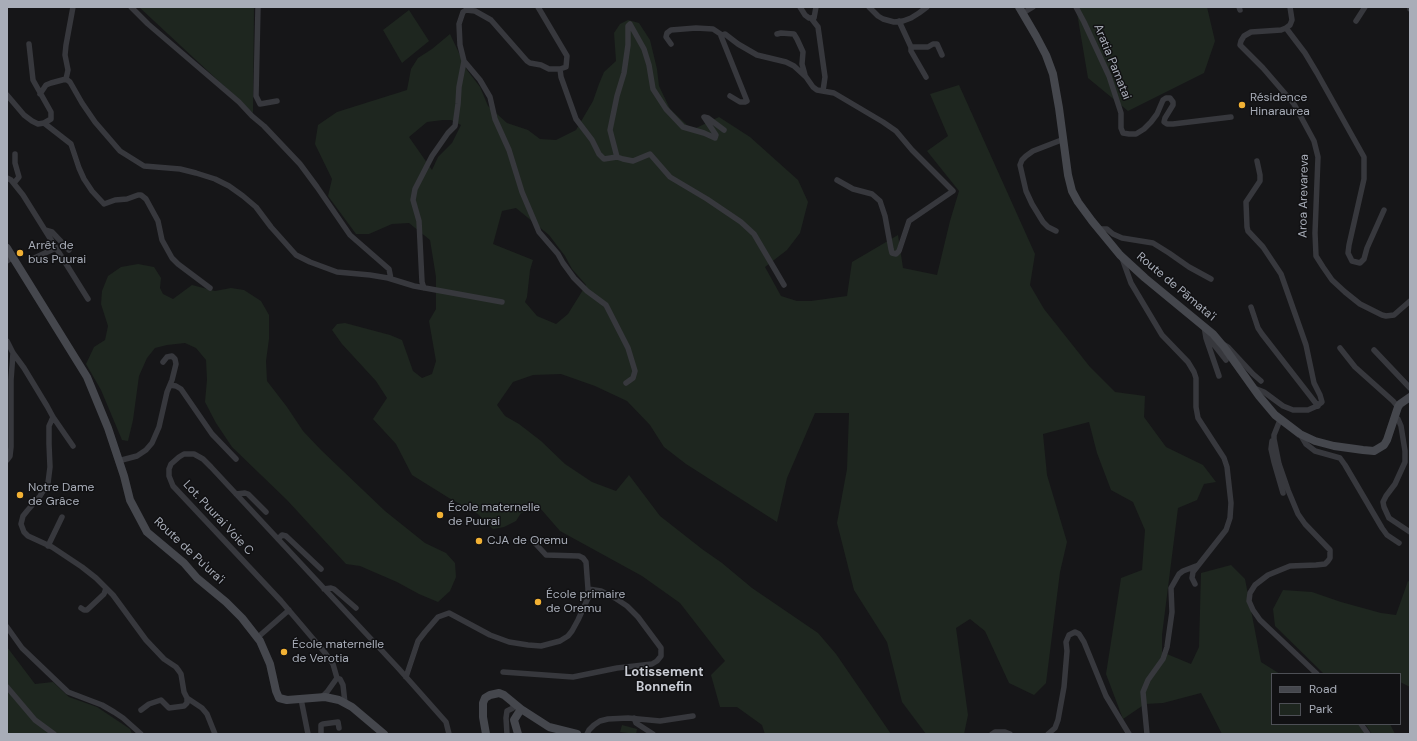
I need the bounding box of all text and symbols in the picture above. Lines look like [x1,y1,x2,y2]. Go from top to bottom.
street label: Aratia Pamatai [1090,22,1134,102]
place label: Résidence Hinaraurea [1250,91,1310,119]
marker: Résidence Hinaraurea [1237,100,1247,110]
street label: Aroa Arevareva [1296,154,1312,238]
place label: Arrêt de bus Puurai [28,239,86,267]
marker: Arrêt de bus Puurai [15,248,25,258]
street label: Route de Pāmata'i [1133,250,1219,324]
street label: Lot. Puurai Voie C [180,478,256,558]
place label: Notre Dame de Grâce [28,481,94,509]
marker: Notre Dame de Grâce [15,490,25,500]
place label: École maternelle de Puurai [448,501,540,529]
marker: École maternelle de Puurai [435,510,445,520]
street label: Route de Pu'ura'i [151,515,227,587]
place label: CJA de Oremu [487,534,568,548]
marker: CJA de Oremu [474,536,484,546]
place label: École primaire de Oremu [546,588,625,616]
marker: École primaire de Oremu [533,597,543,607]
place label: École maternelle de Verotia [292,638,384,666]
marker: École maternelle de Verotia [279,647,289,657]
district label: Lotissement Bonnefin [624,665,704,696]
legend [1271,673,1401,725]
text: Road [1309,681,1337,697]
text: Park [1309,701,1333,717]

